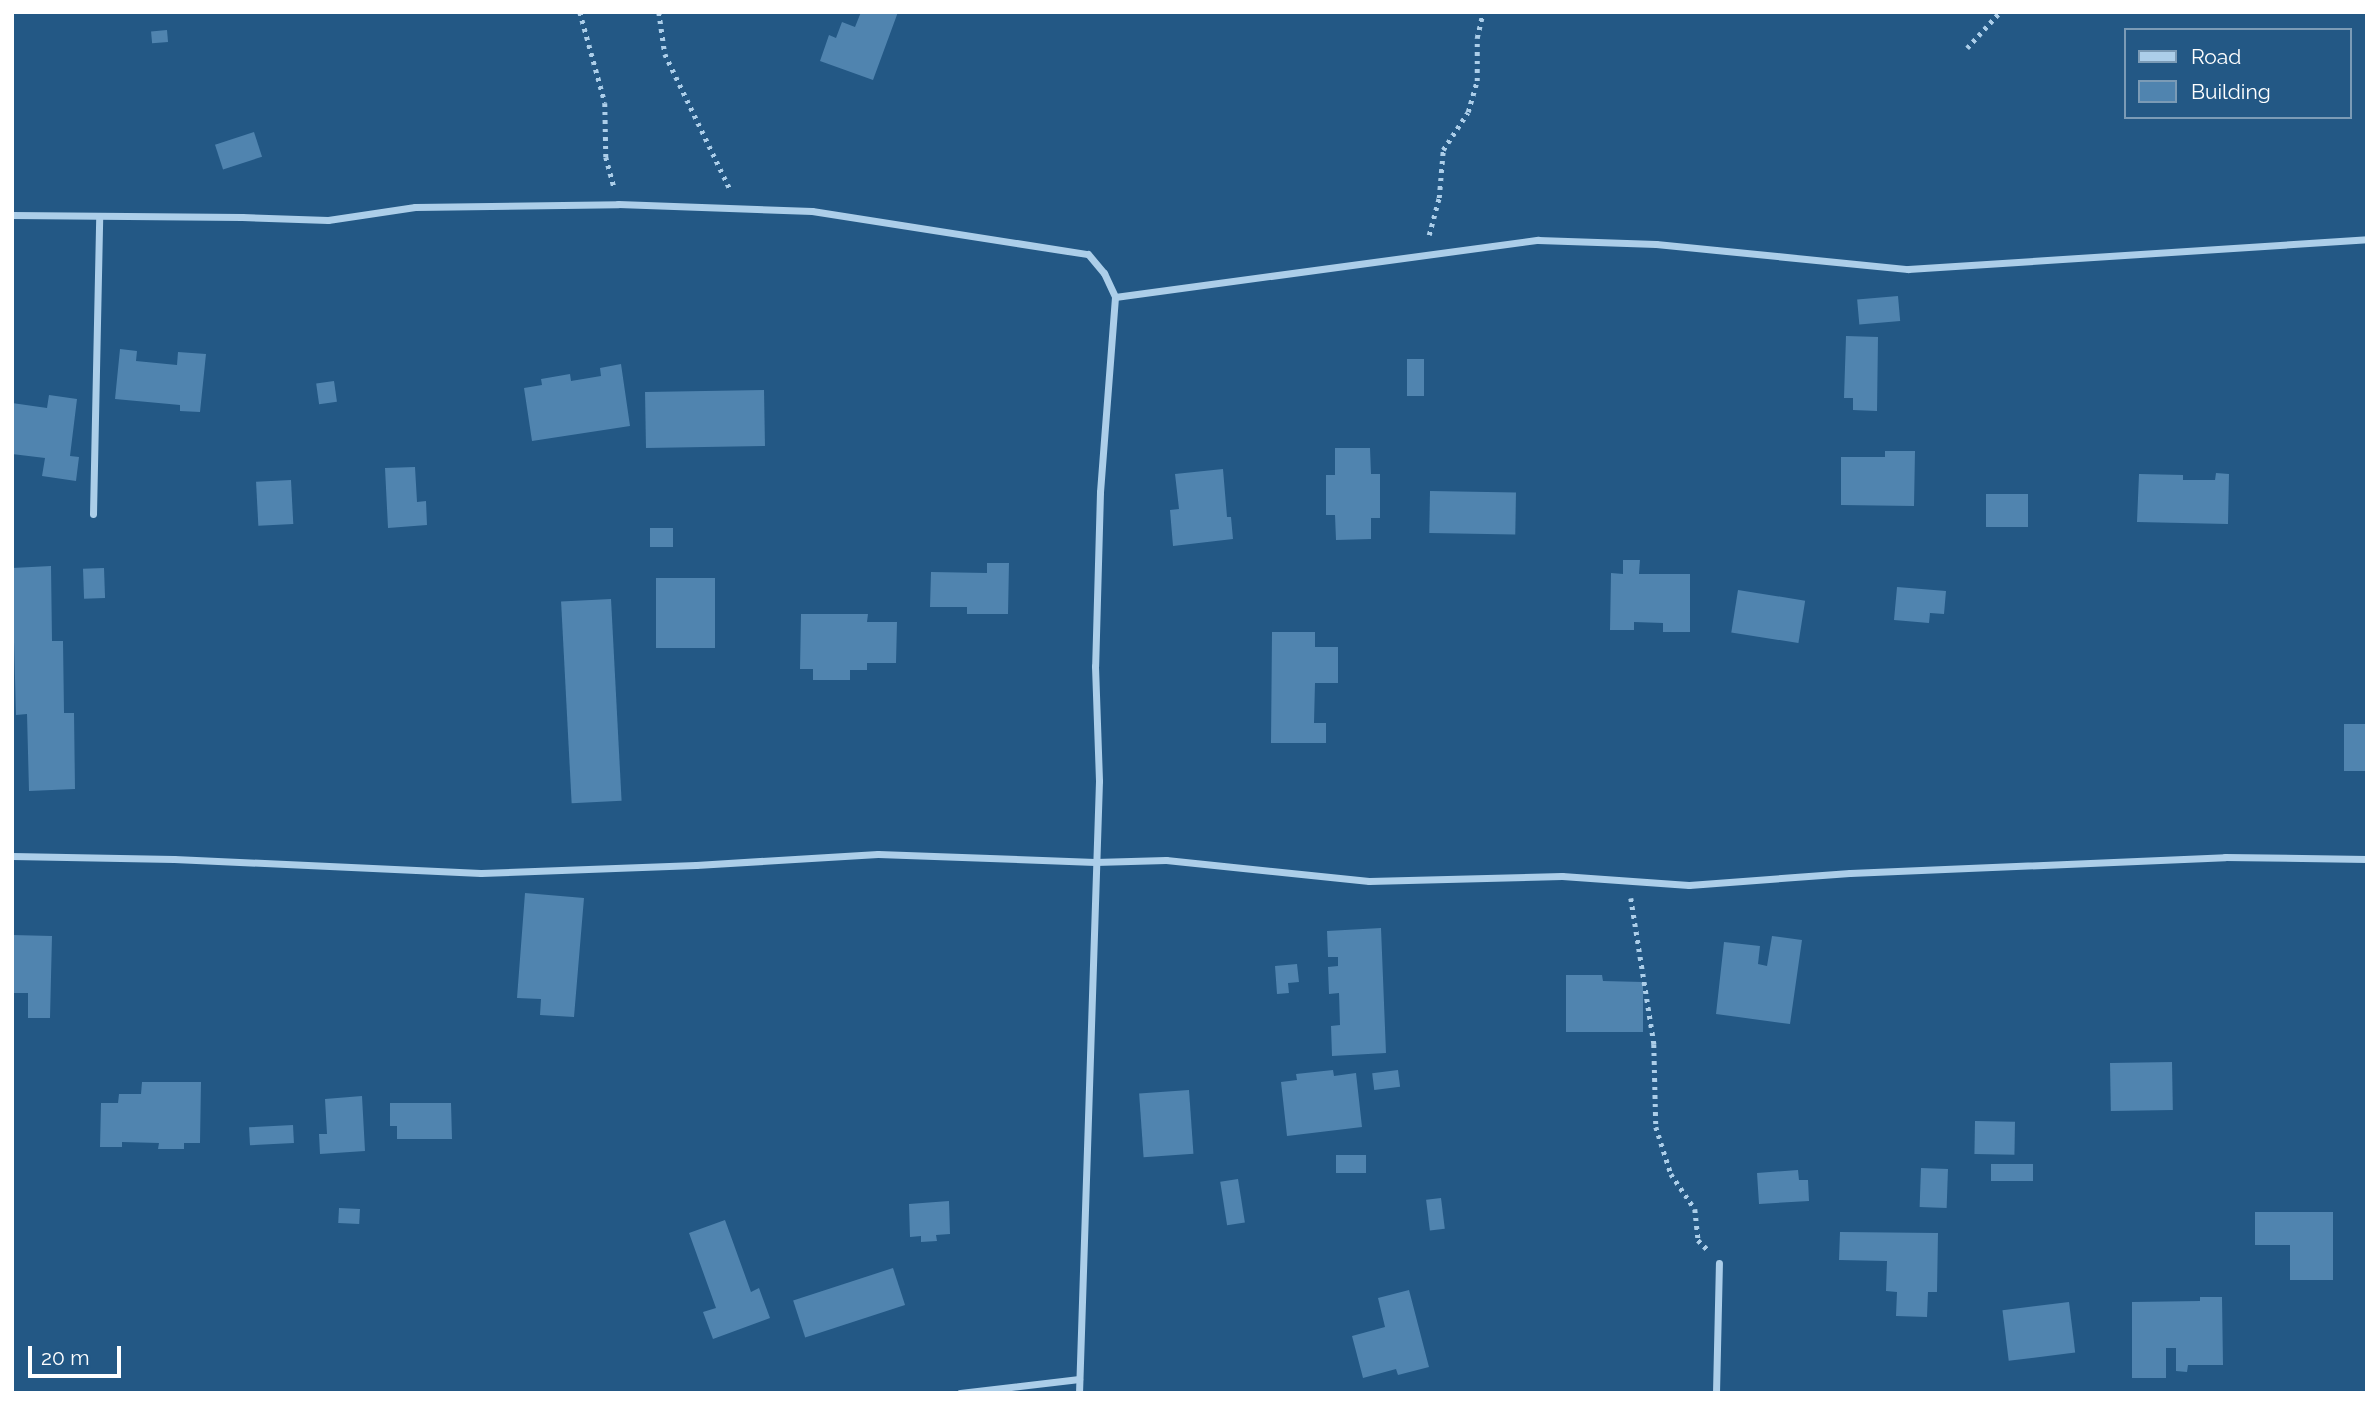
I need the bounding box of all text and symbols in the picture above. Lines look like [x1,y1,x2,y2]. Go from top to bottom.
legend [2124,28,2351,119]
text: Road [2191,44,2241,69]
text: Building [2191,79,2271,104]
scale bar [32,1332,124,1376]
text: 20 m [41,1345,89,1370]

